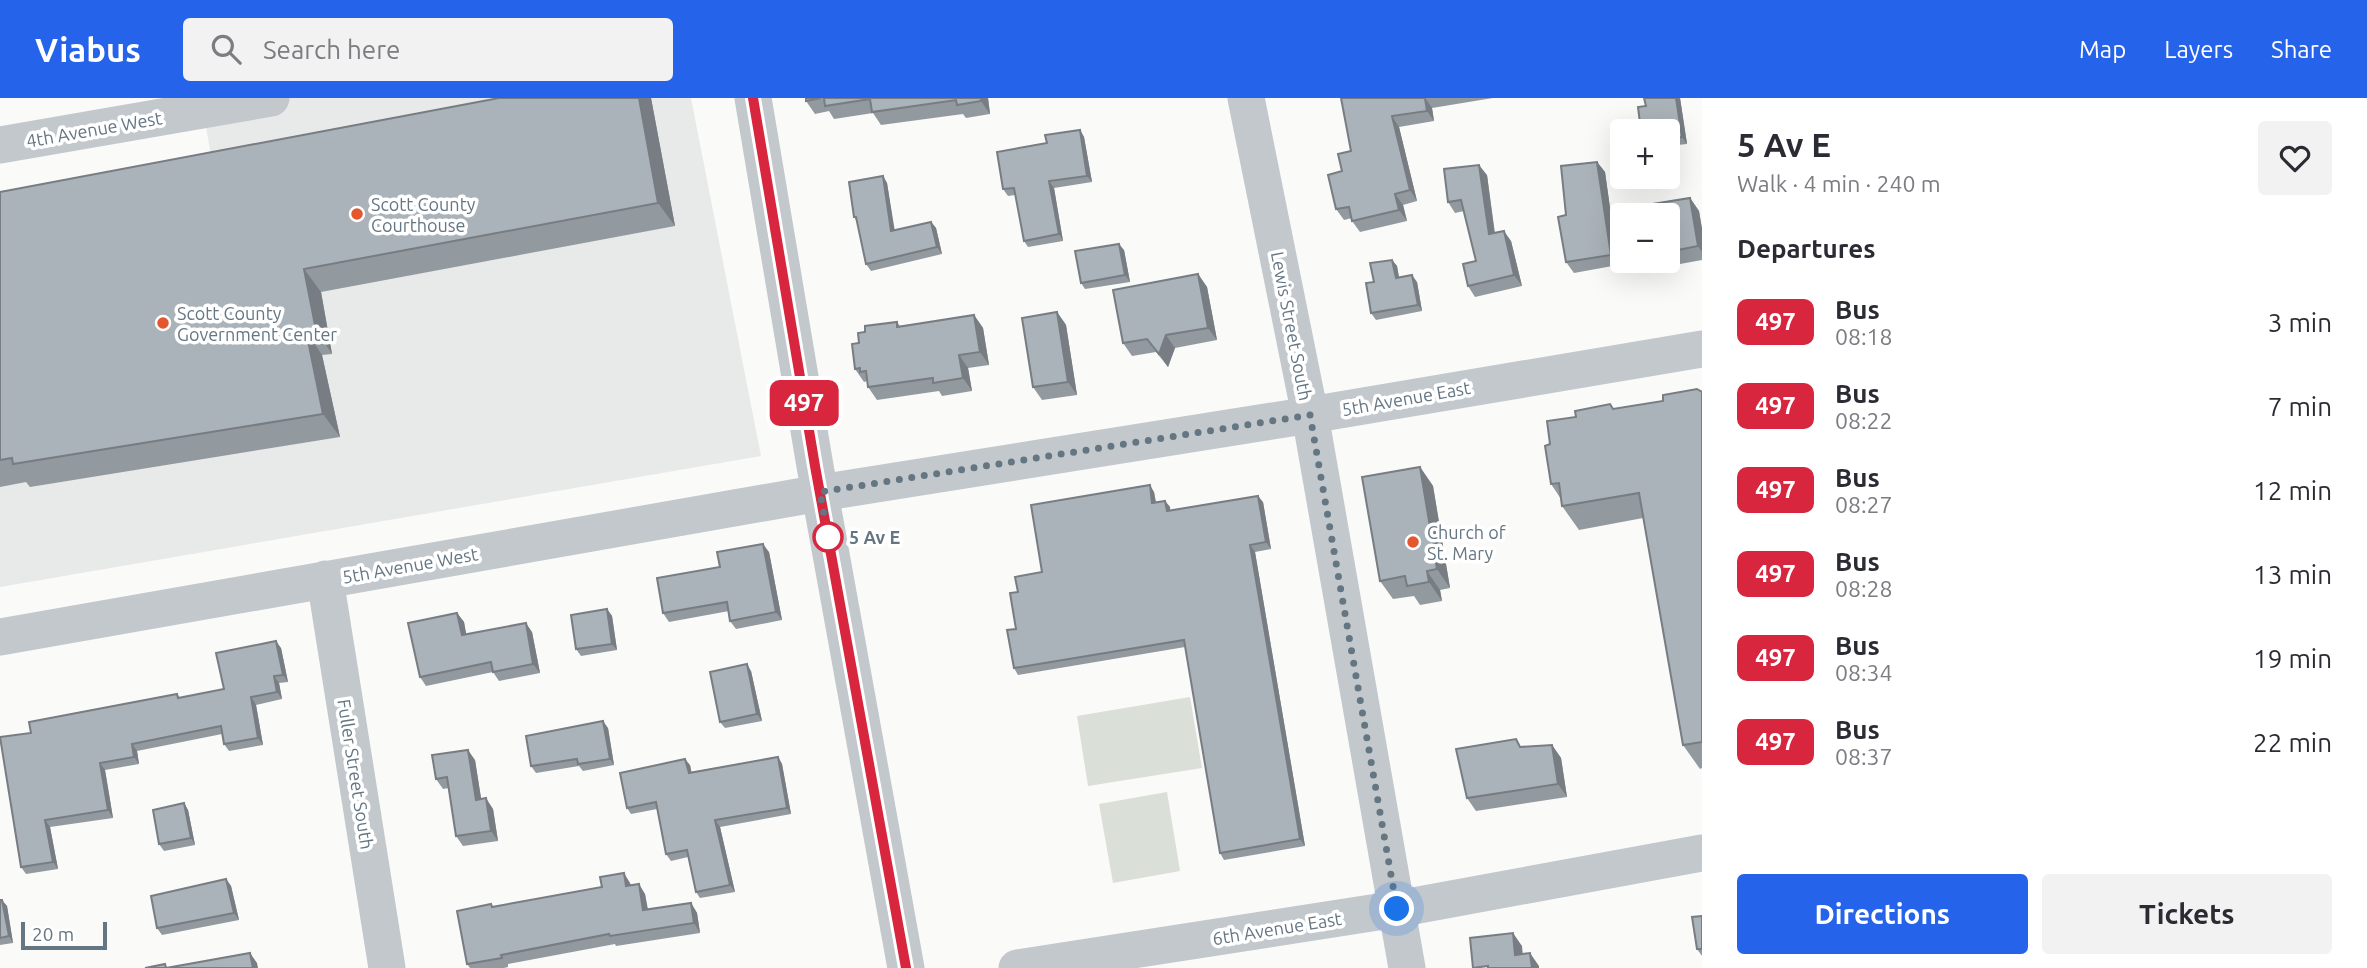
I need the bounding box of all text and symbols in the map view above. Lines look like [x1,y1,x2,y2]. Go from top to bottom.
search box [183,18,673,81]
icon: search [207,30,245,68]
text: Viabus [35,31,141,68]
text: Search here [263,35,400,64]
text: Map [2079,36,2126,63]
text: Layers [2164,36,2233,63]
text: Share [2271,36,2332,63]
street label: 4th Avenue West [25,107,163,151]
map controls [1610,119,1680,273]
button: + [1610,119,1680,189]
button: heart [2258,121,2332,195]
text: 5 Av E [1737,126,1831,163]
text: Walk · 4 min · 240 m [1737,171,1941,196]
place label: Scott County Courthouse [371,194,476,235]
button: − [1610,203,1680,273]
marker: Scott County Courthouse [349,206,365,222]
text: Departures [1737,234,1875,263]
street label: Lewis Street South [1268,250,1316,402]
text: Bus [1835,295,1880,324]
place label: Scott County Government Center [177,303,337,344]
text: 497 [1755,308,1796,335]
text: 3 min [2268,308,2332,337]
marker: Scott County Government Center [155,315,171,331]
text: 08:18 [1835,324,1893,349]
street label: 5th Avenue East [1340,377,1472,419]
text: Bus [1835,379,1880,408]
line badge: 497 [764,380,844,426]
text: 497 [784,389,824,416]
text: 497 [1755,392,1796,419]
text: 7 min [2268,392,2332,421]
text: 08:22 [1835,408,1893,433]
text: Bus [1835,463,1880,492]
text: 497 [1755,476,1796,503]
text: 12 min [2253,476,2332,505]
text: 08:27 [1835,492,1893,517]
marker: 5 Av E [813,522,843,552]
place label: Church of St. Mary [1427,522,1506,563]
place label: 5 Av E [849,527,900,547]
marker: Church of St. Mary [1405,534,1421,550]
street label: 5th Avenue West [341,543,479,587]
text: Bus [1835,547,1880,576]
text: 497 [1755,560,1796,587]
text: 13 min [2253,560,2332,589]
text: 08:28 [1835,576,1893,601]
text: Bus [1835,631,1880,660]
text: 497 [1755,644,1796,671]
text: 19 min [2253,644,2332,673]
text: 08:34 [1835,660,1893,685]
street label: Fuller Street South [334,697,378,851]
text: Bus [1835,715,1880,744]
text: 497 [1755,728,1796,755]
text: 22 min [2253,728,2332,757]
text: 08:37 [1835,744,1893,769]
button: Directions [1737,874,2028,954]
button: Tickets [2042,874,2332,954]
your location [1379,891,1414,926]
street label: 6th Avenue East [1211,908,1343,948]
scale bar [21,919,107,951]
text: 20 m [32,923,74,945]

